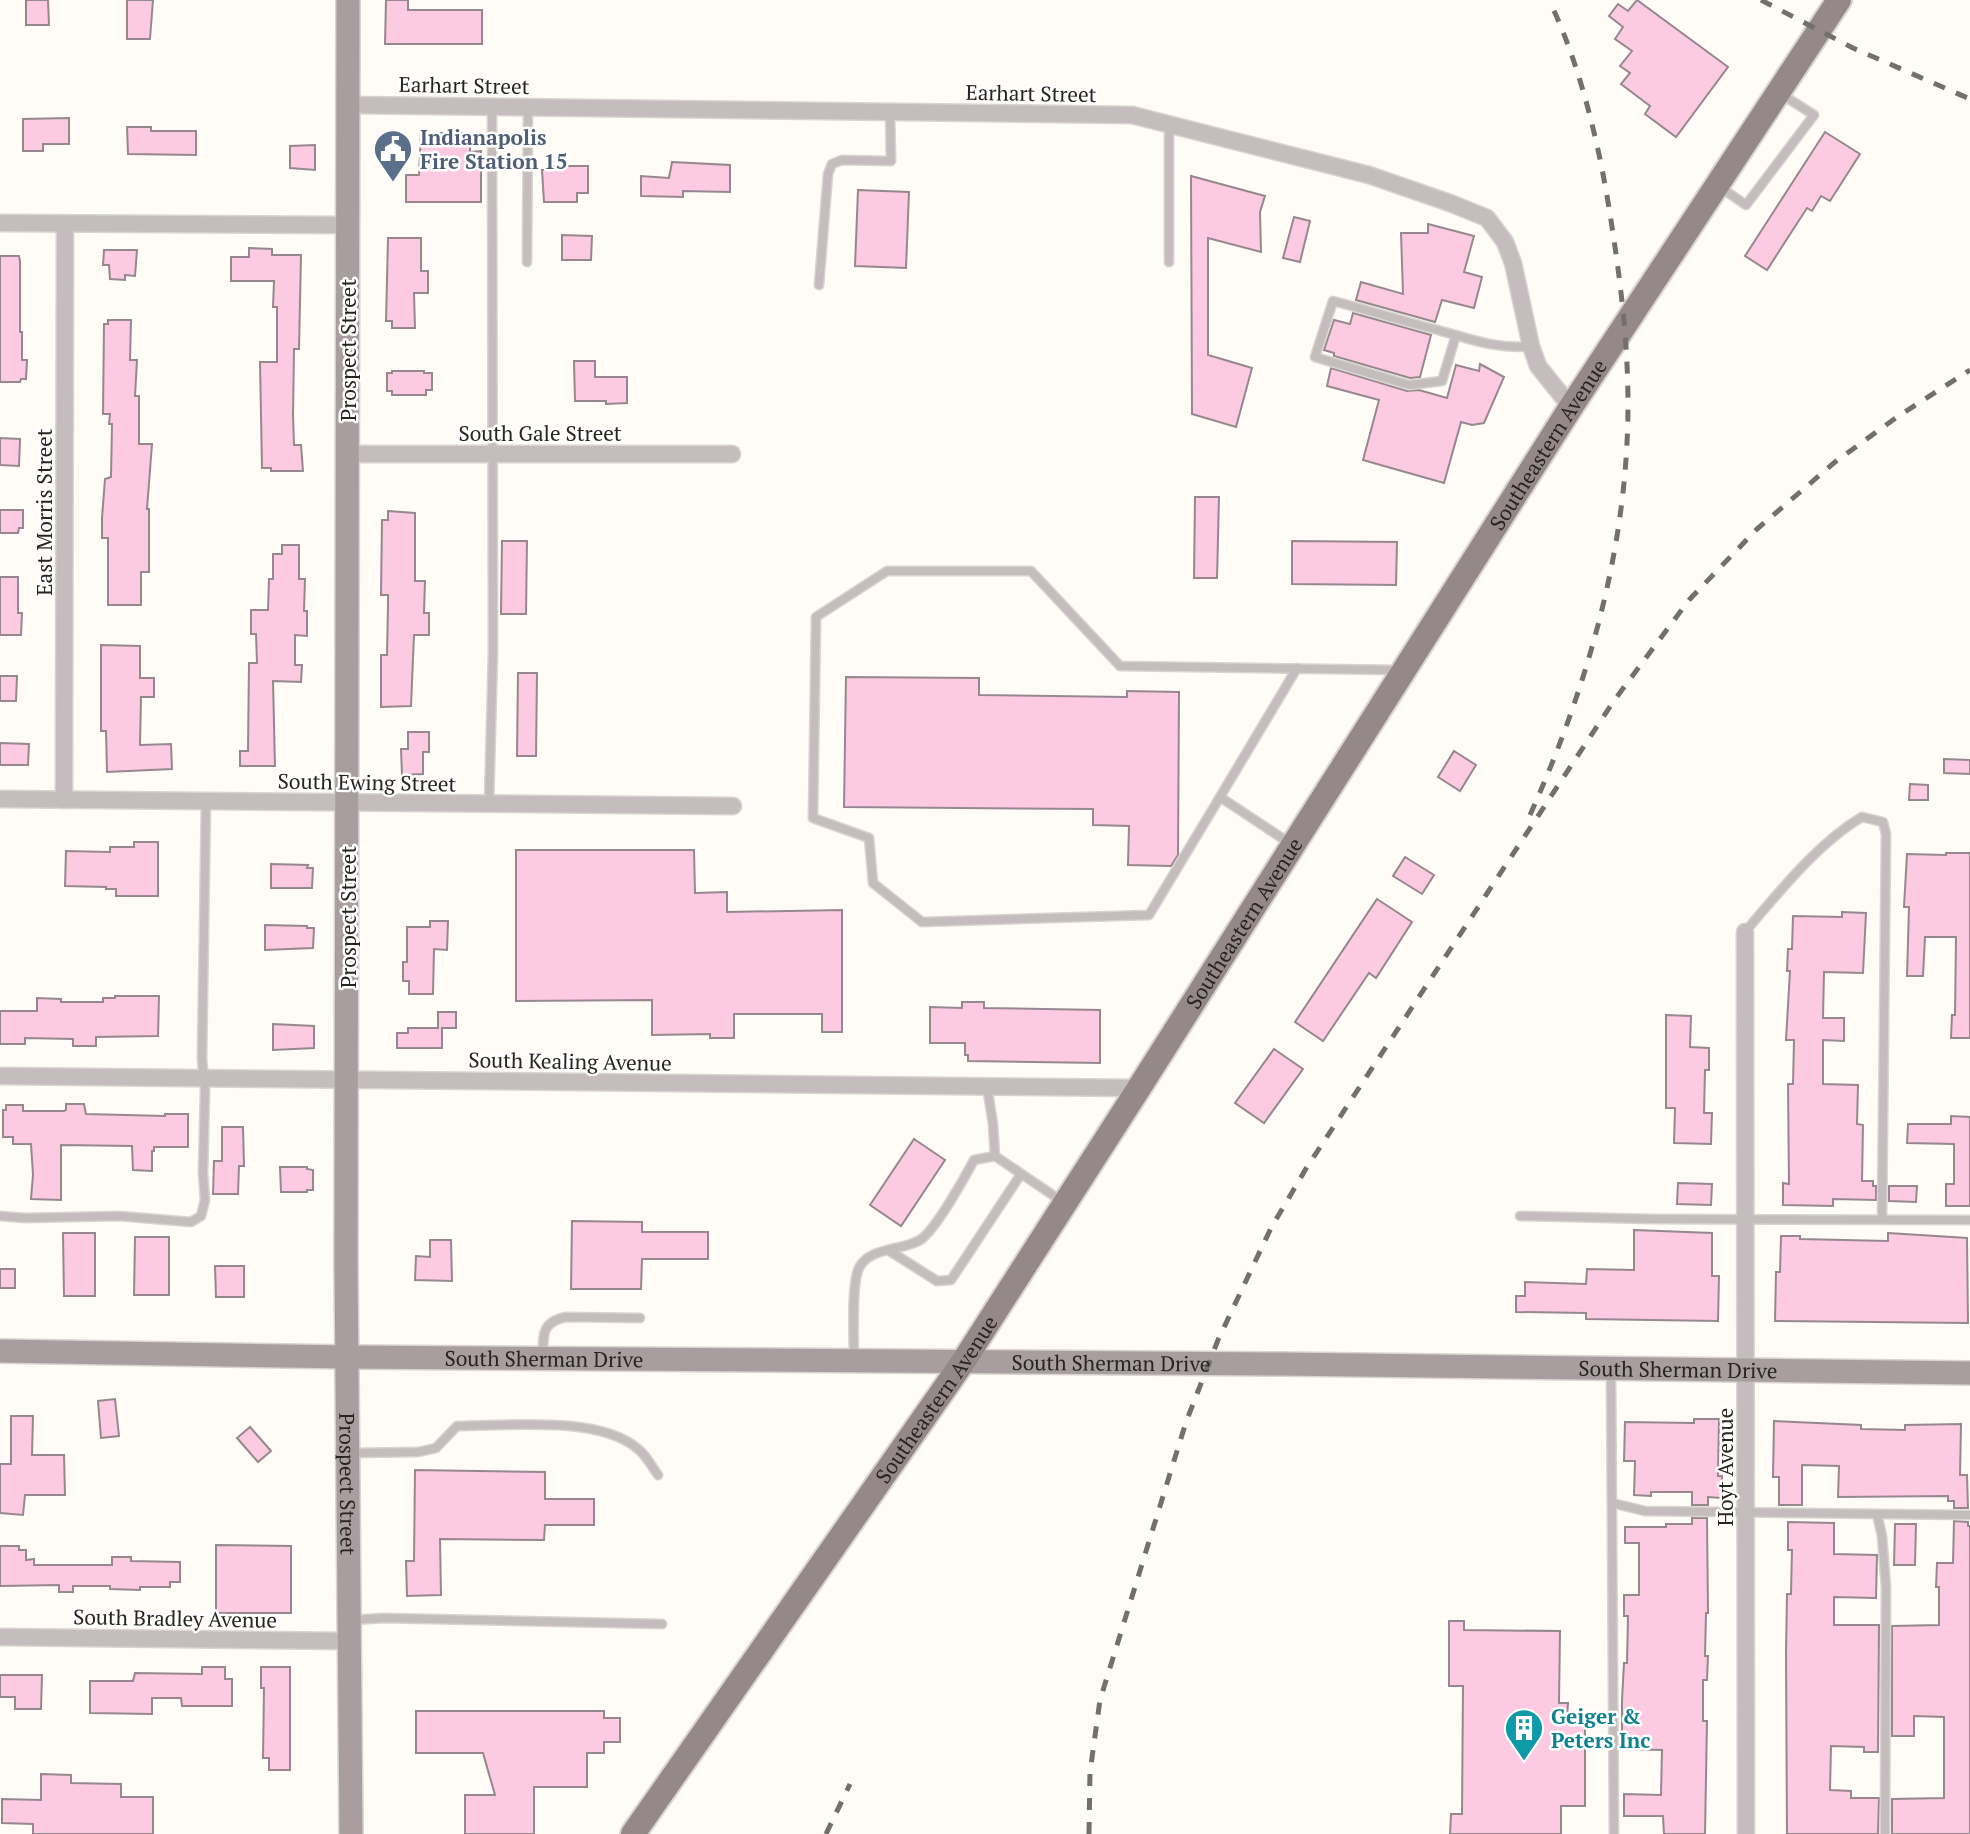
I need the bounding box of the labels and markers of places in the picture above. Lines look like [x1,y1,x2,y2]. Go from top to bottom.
place label: Indianapolis Fire Station 15 [420,123,568,175]
public building icon: Indianapolis Fire Station 15 [372,128,414,183]
place label: Geiger & Peters Inc [1551,1702,1650,1754]
building icon: Geiger & Peters Inc [1503,1707,1545,1762]

